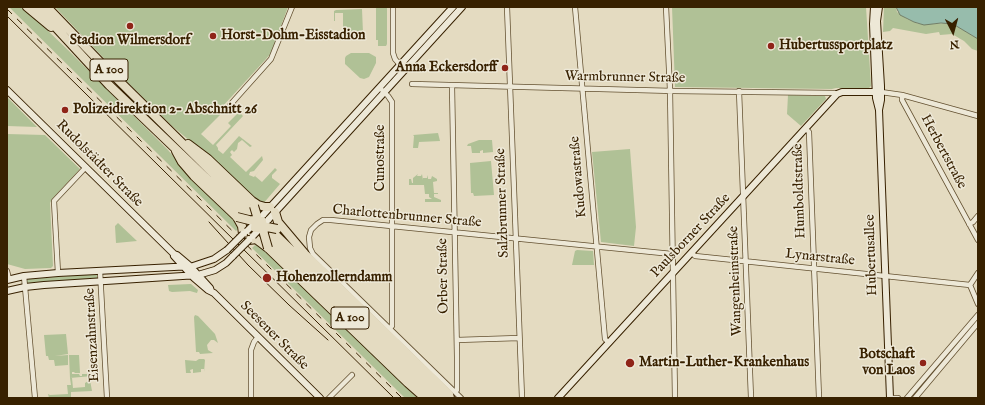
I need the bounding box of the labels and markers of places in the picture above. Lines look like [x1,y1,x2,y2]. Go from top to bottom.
marker: Stadion Wilmersdorf [125,21,135,31]
place label: Horst-Dohm-Eisstadion [221,28,365,44]
marker: Horst-Dohm-Eisstadion [208,31,218,41]
place label: Stadion Wilmersdorf [70,33,190,49]
place label: Hubertussportplatz [779,38,893,54]
marker: Hubertussportplatz [766,41,776,51]
place label: Anna Eckersdorff [395,60,497,76]
marker: Anna Eckersdorff [500,63,510,73]
place label: Polizeidirektion 2- Abschnitt 26 [73,102,257,118]
marker: Polizeidirektion 2- Abschnitt 26 [60,105,70,115]
place label: Hohenzollerndamm [276,270,392,286]
marker: Hohenzollerndamm [261,272,273,284]
place label: Botschaft von Laos [859,347,915,380]
place label: Martin-Luther-Krankenhaus [639,355,809,371]
marker: Martin-Luther-Krankenhaus [624,357,636,369]
marker: Botschaft von Laos [918,358,928,368]

